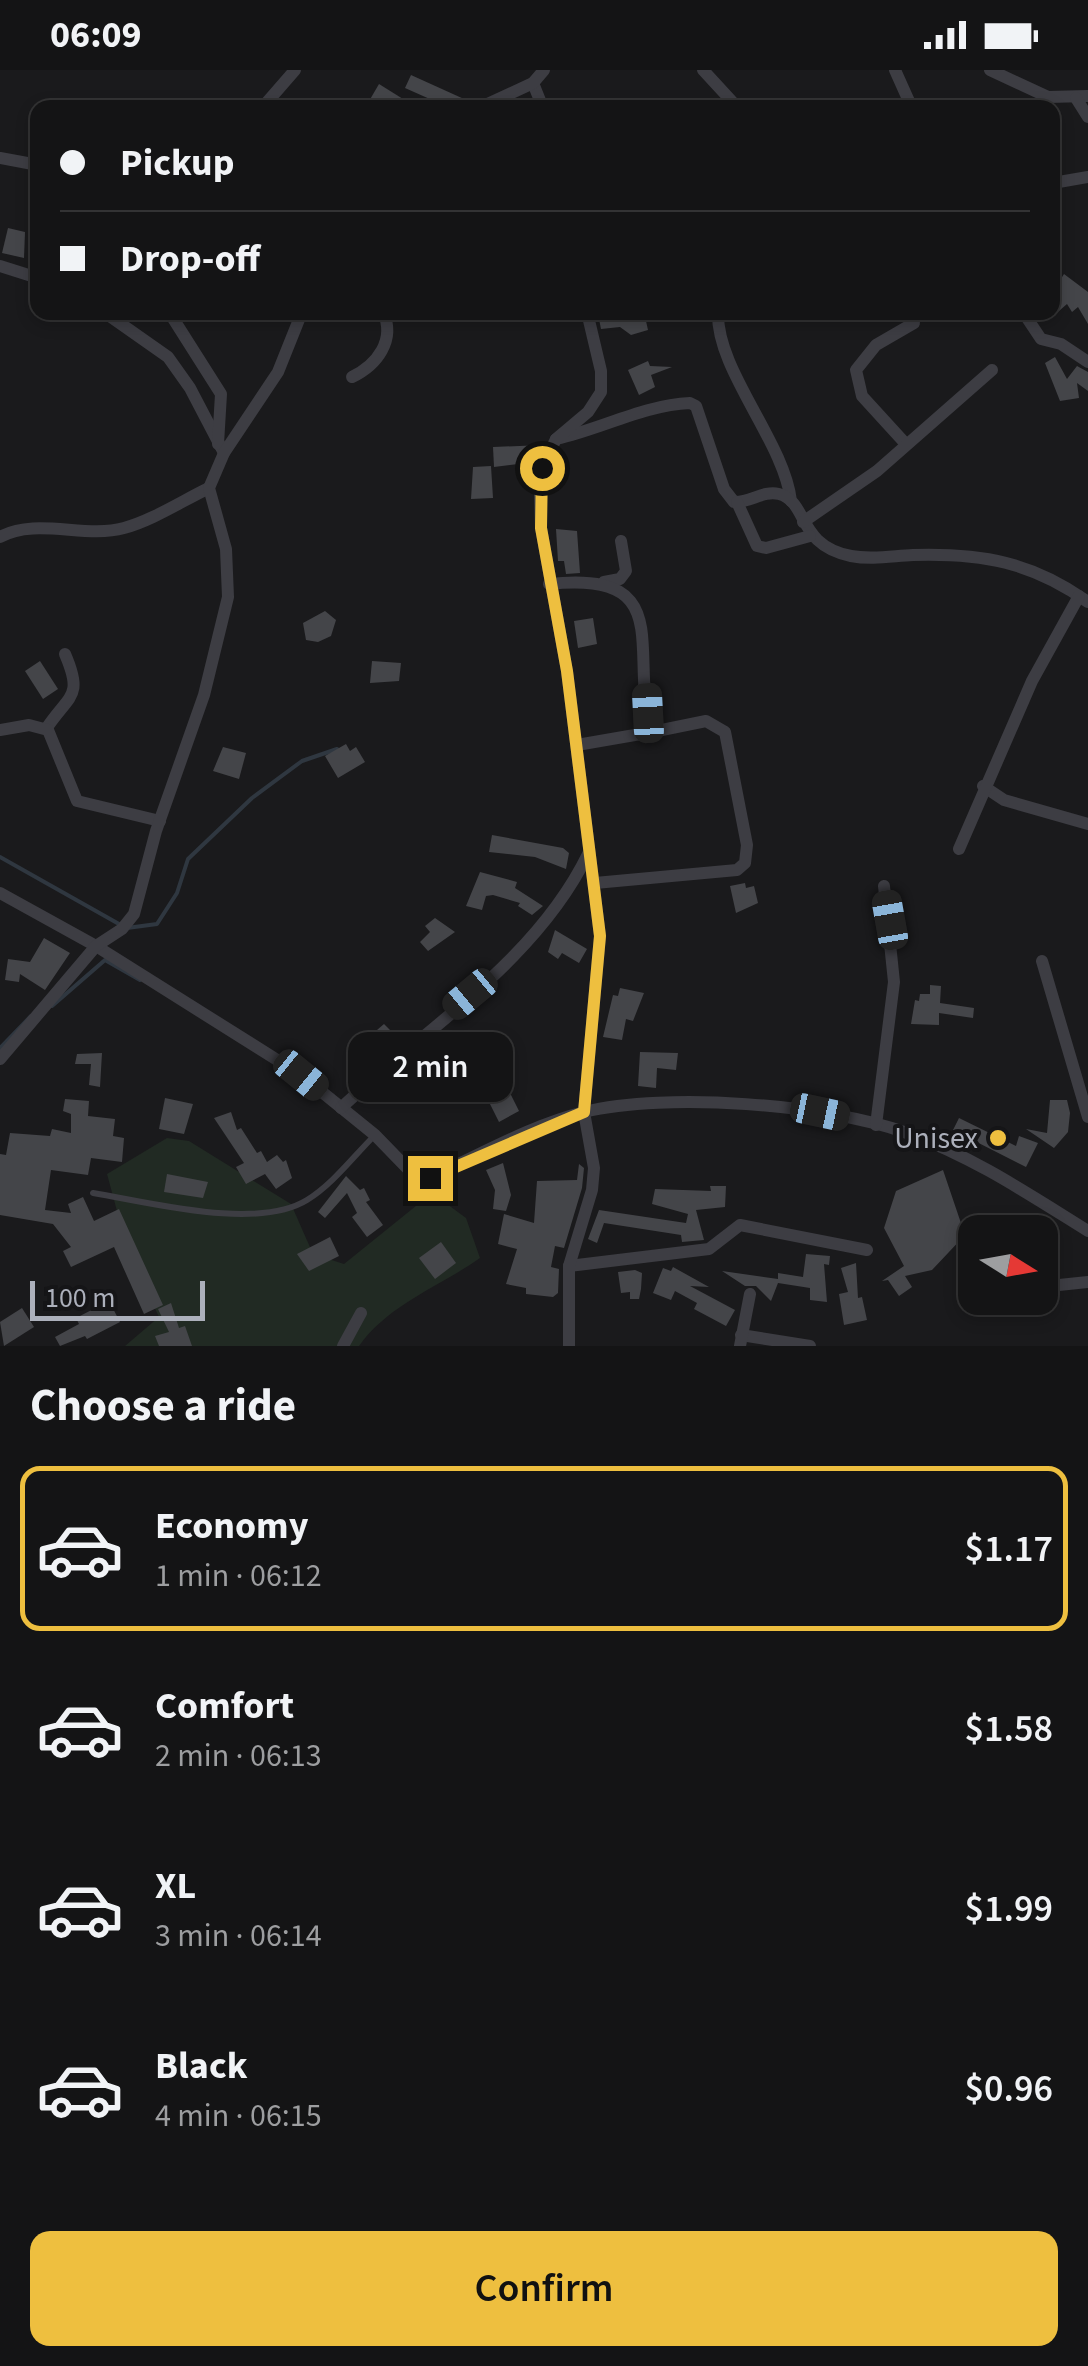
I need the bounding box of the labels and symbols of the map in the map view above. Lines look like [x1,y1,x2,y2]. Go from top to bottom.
route start [520,446,565,491]
car [631,682,665,744]
car [870,888,910,952]
car [437,963,503,1025]
callout: 2 min [348,1033,512,1103]
car [268,1044,334,1106]
car [788,1091,852,1133]
place label: Unisex [894,1117,978,1160]
marker: Unisex [987,1127,1009,1149]
route end [408,1156,453,1201]
north arrow [958,1215,1058,1315]
scale bar [30,1276,205,1320]

